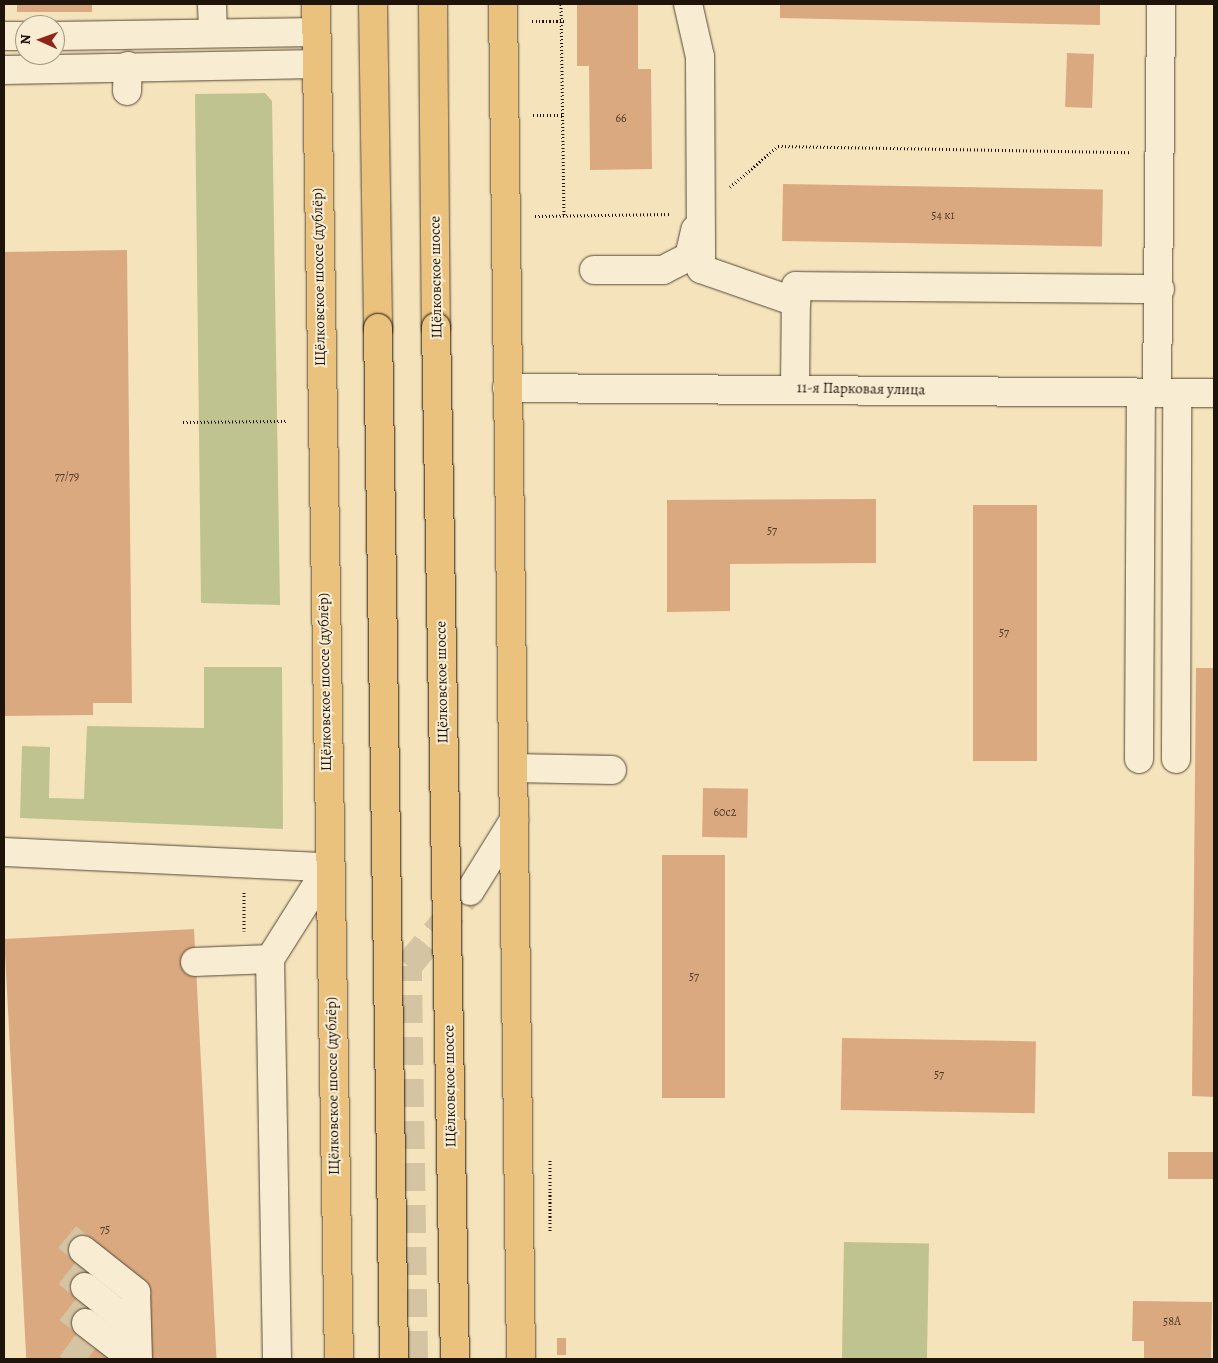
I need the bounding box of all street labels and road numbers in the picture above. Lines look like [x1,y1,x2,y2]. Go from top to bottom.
street label: Щёлковское шоссе (дублёр) [308,188,330,366]
street label: Щёлковское шоссе [426,216,446,338]
street label: 11-я Парковая улица [797,379,925,399]
street label: Щёлковское шоссе (дублёр) [314,593,336,771]
street label: Щёлковское шоссе [432,621,452,743]
street label: Щёлковское шоссе (дублёр) [322,997,344,1175]
street label: Щёлковское шоссе [440,1025,460,1147]

